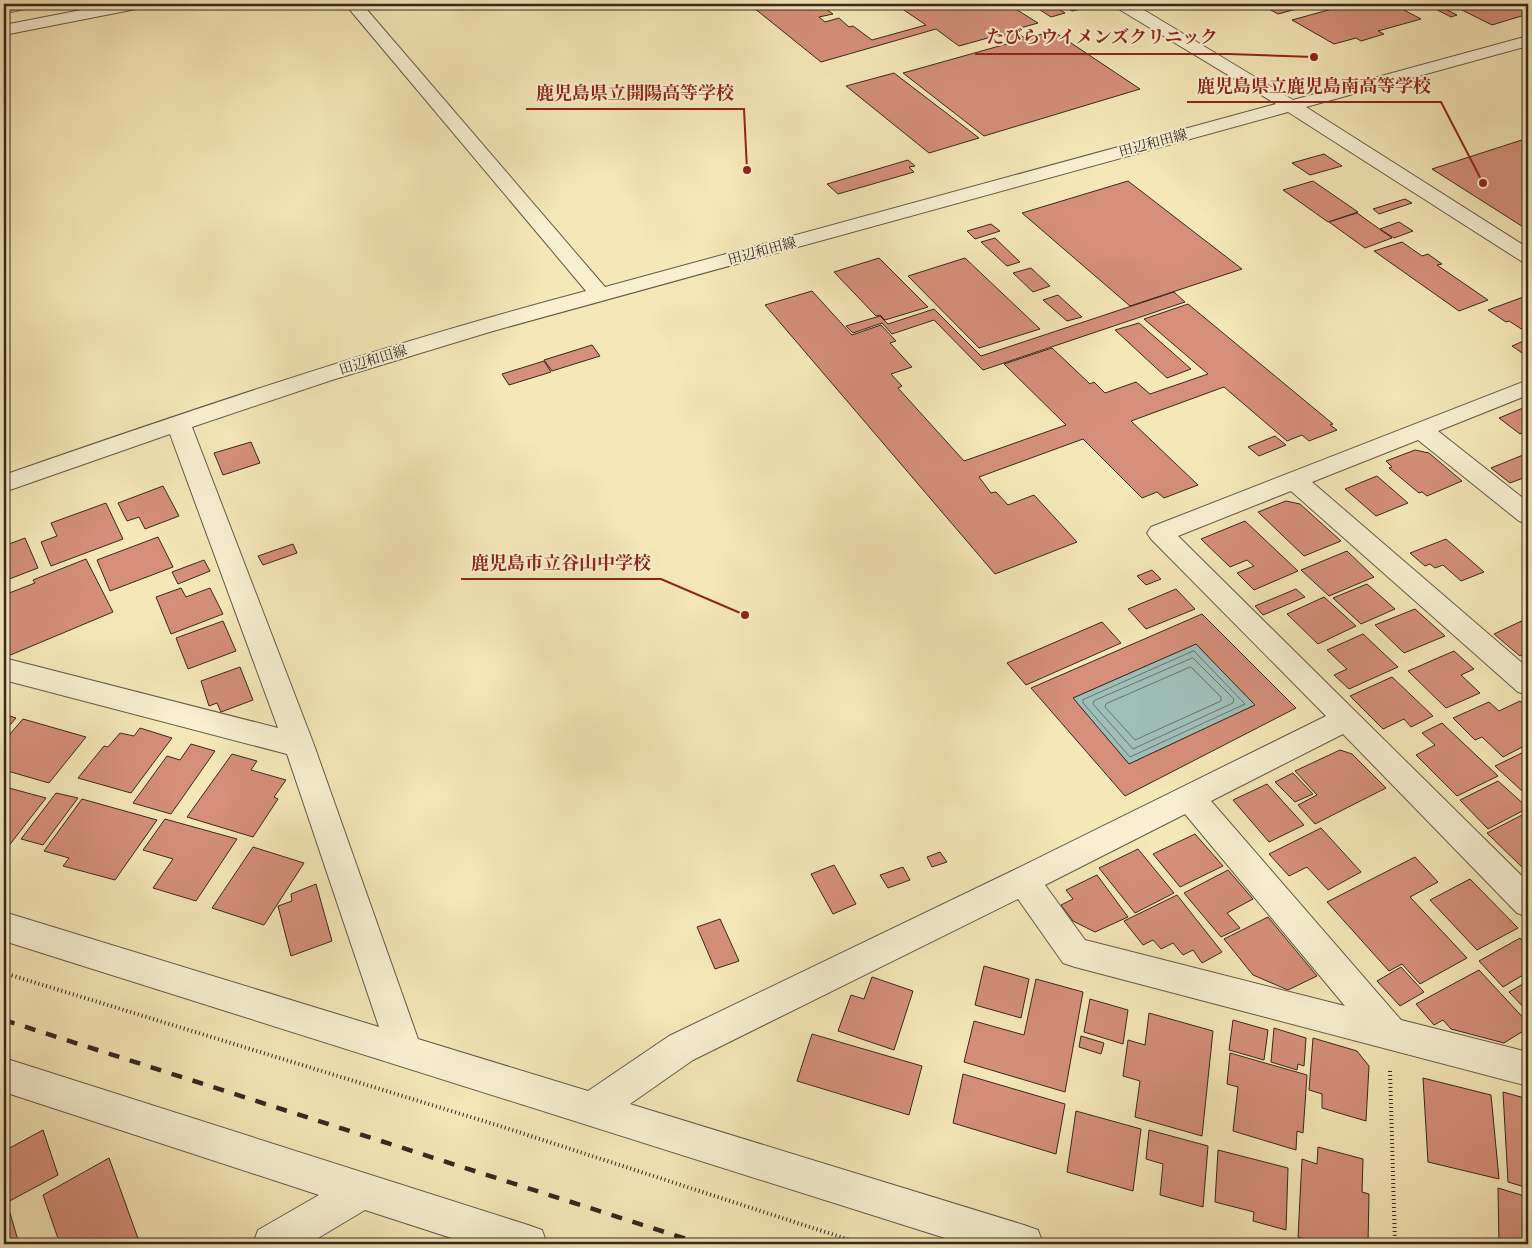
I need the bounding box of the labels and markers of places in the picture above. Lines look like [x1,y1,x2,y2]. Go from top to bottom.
callout: たびらウイメンズクリニック [975,21,1229,54]
callout: 鹿児島県立鹿児島南高等学校 [1187,69,1441,102]
callout: 鹿児島県立開陽高等学校 [526,76,744,109]
callout: 鹿児島市立谷山中学校 [461,546,661,579]

